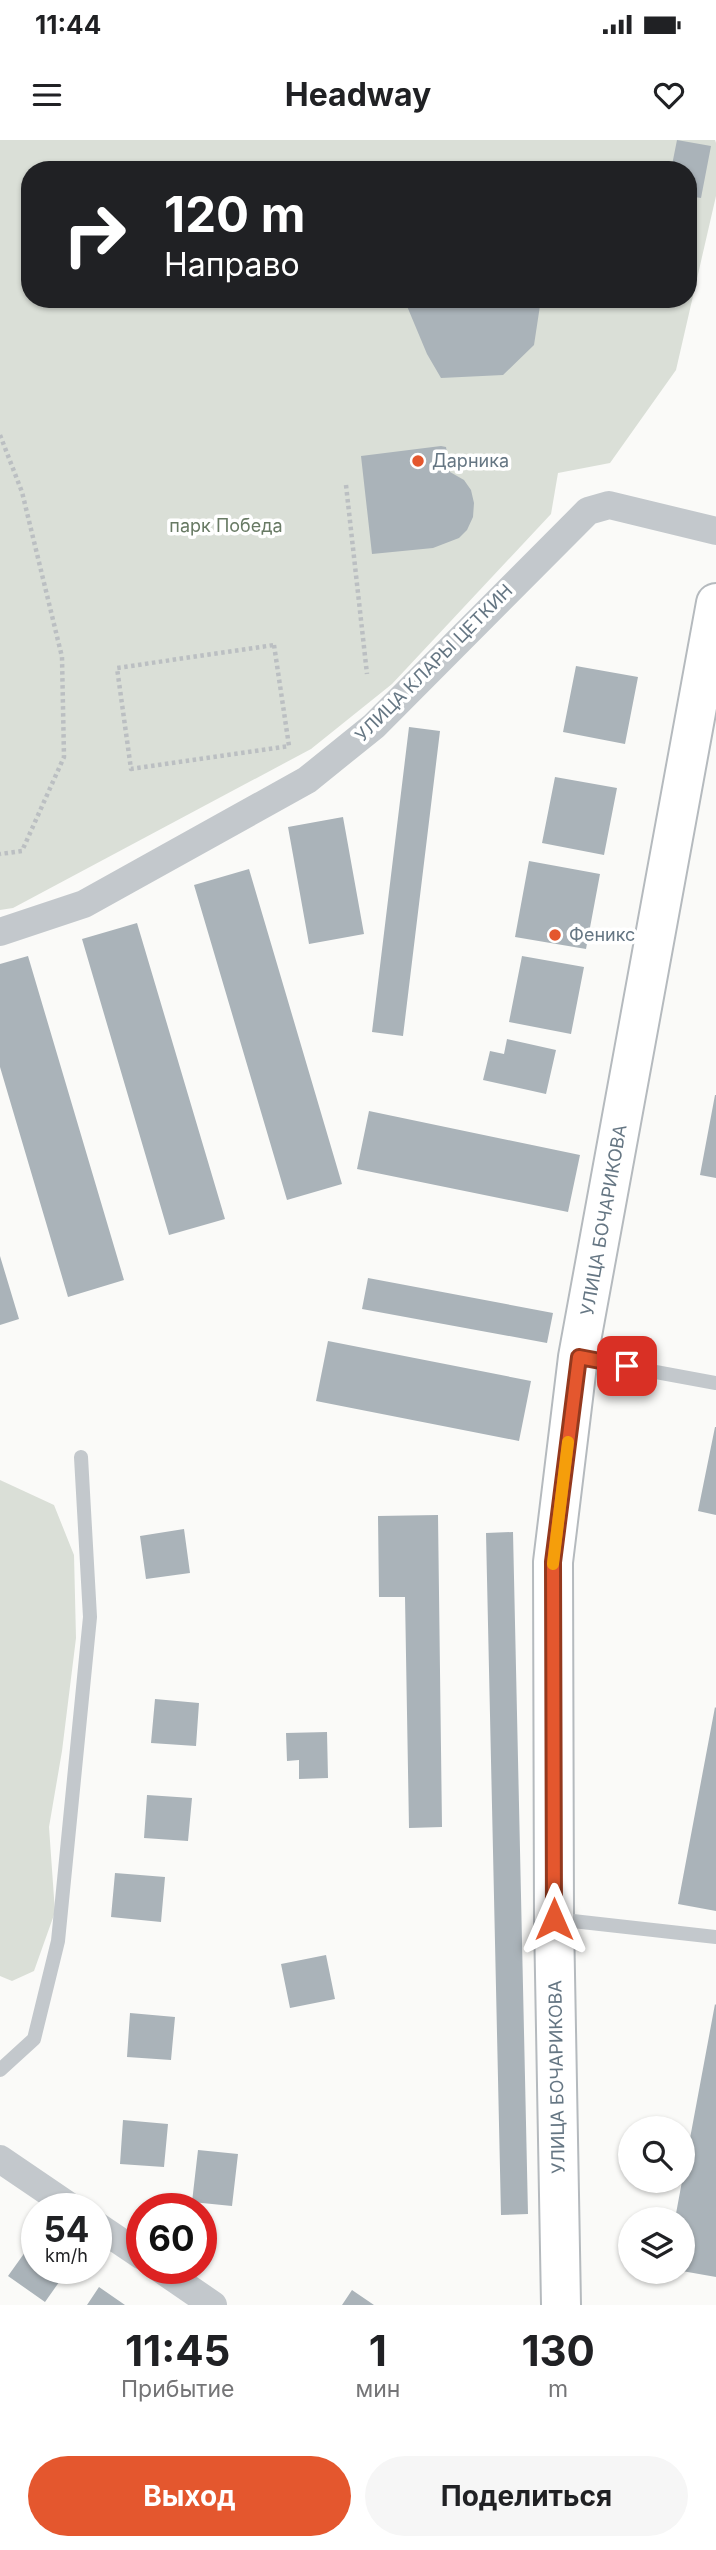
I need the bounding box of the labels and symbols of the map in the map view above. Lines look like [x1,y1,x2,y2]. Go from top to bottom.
place label: Дарника [432,450,509,471]
marker: Дарника [410,453,426,469]
park label: парк Победa [169,515,283,536]
street label: УЛИЦА КЛАРЫ ЦЕТКИН [351,580,517,746]
place label: Феникс [569,924,635,945]
marker: Феникс [547,927,563,943]
street label: УЛИЦА БОЧАРИКОВА [576,1123,631,1317]
pin [597,1336,657,1396]
position arrow [517,1882,591,1956]
street label: УЛИЦА БОЧАРИКОВА [544,1980,569,2174]
speed limit sign: 60 [126,2193,217,2284]

